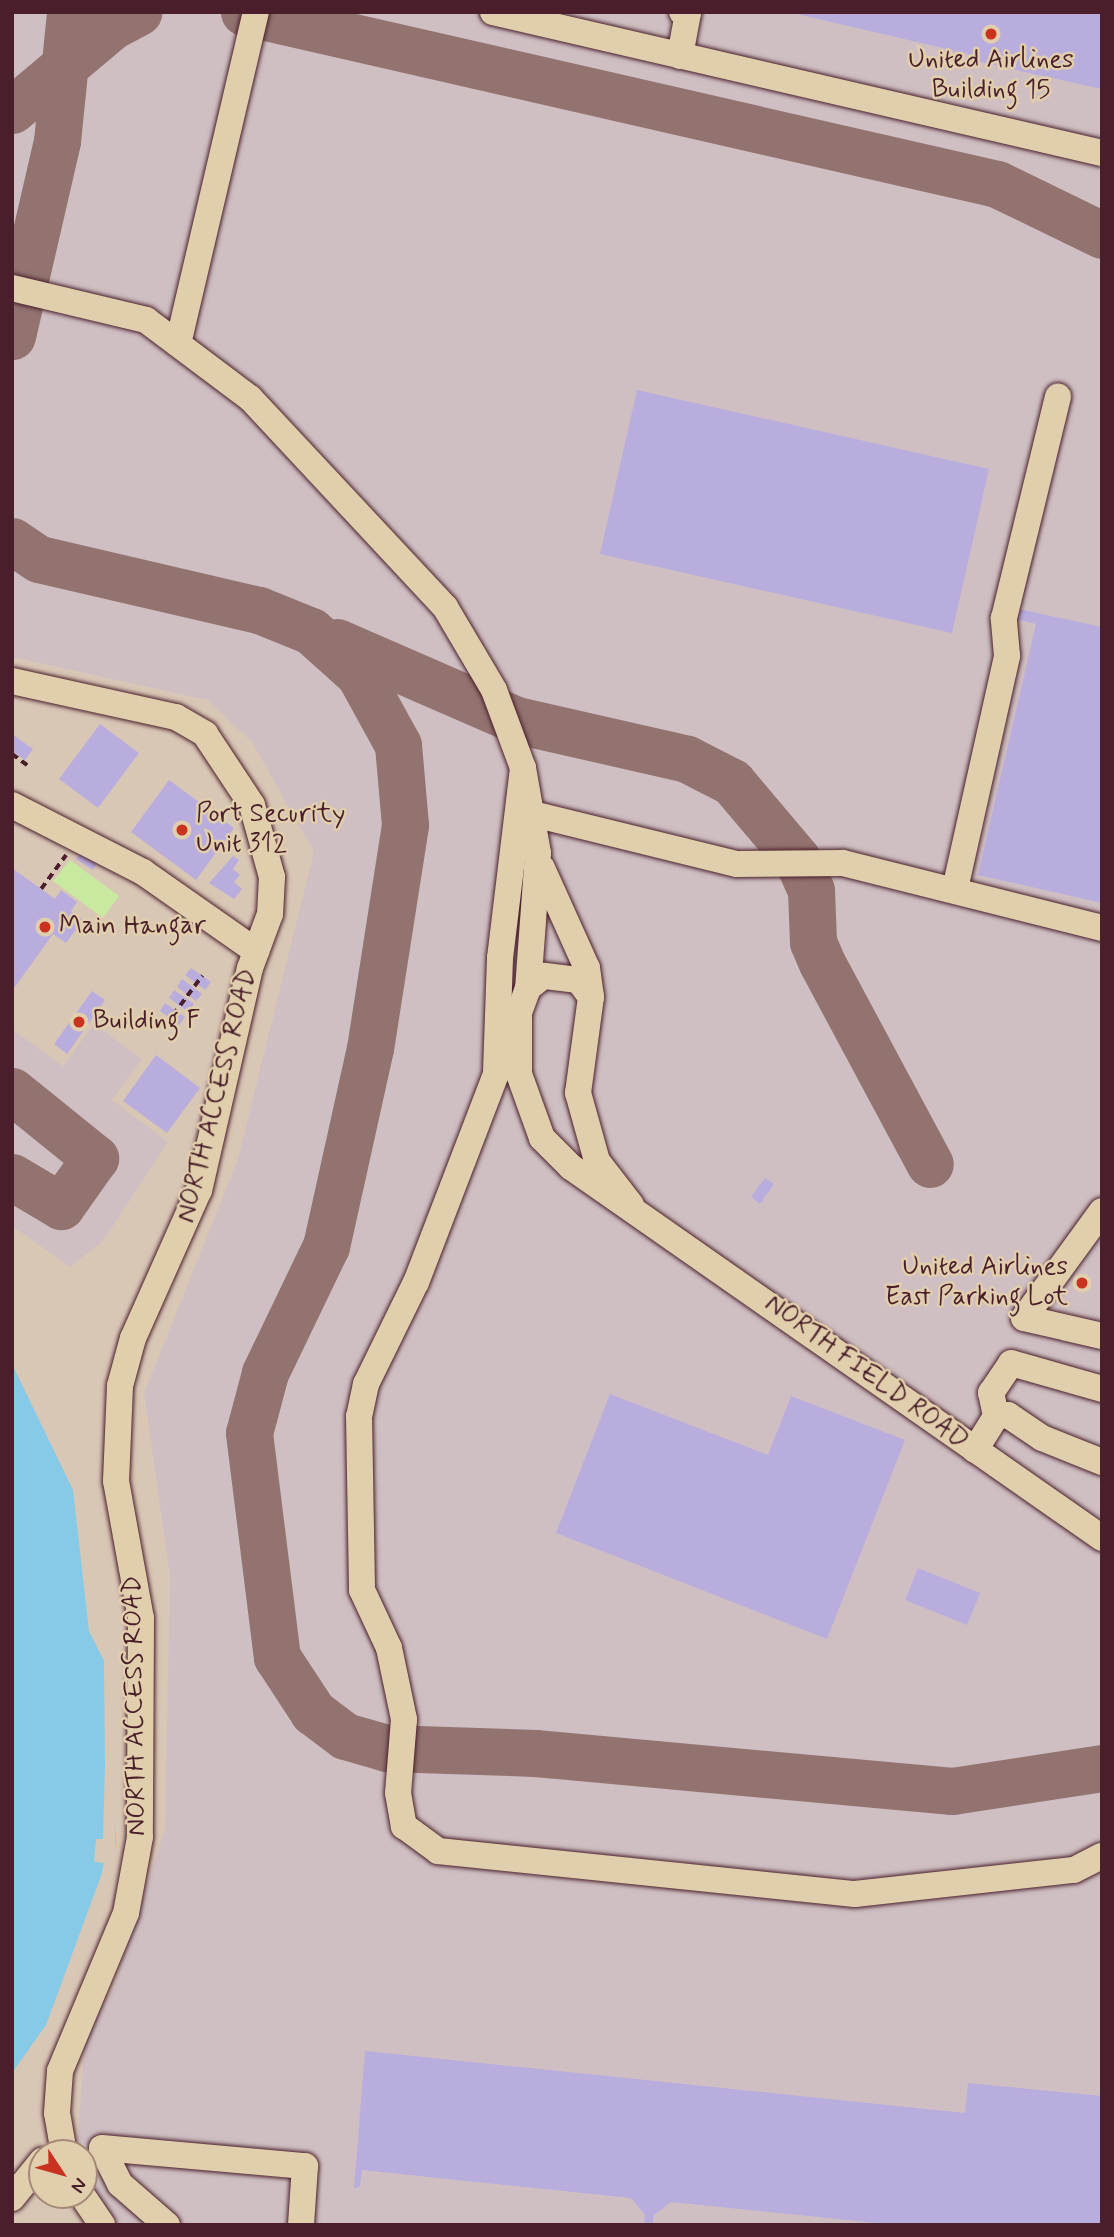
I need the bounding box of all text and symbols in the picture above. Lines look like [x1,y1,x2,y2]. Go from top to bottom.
marker: United Airlines Building 15 [983,26,999,42]
place label: United Airlines Building 15 [908,45,1074,106]
place label: Port Security Unit 312 [196,799,345,860]
marker: Port Security Unit 312 [174,822,190,838]
place label: Main Hangar [59,911,204,943]
marker: Main Hangar [37,919,53,935]
street label: NORTH ACCESS ROAD [171,966,265,1226]
place label: Building F [93,1006,200,1038]
marker: Building F [71,1014,87,1030]
place label: United Airlines East Parking Lot [890,1252,1068,1314]
marker: United Airlines East Parking Lot [1074,1275,1090,1291]
street label: NORTH FIELD ROAD [760,1290,972,1456]
street label: NORTH ACCESS ROAD [118,1576,154,1836]
north arrow [28,2139,98,2209]
text: N [65,2173,93,2198]

